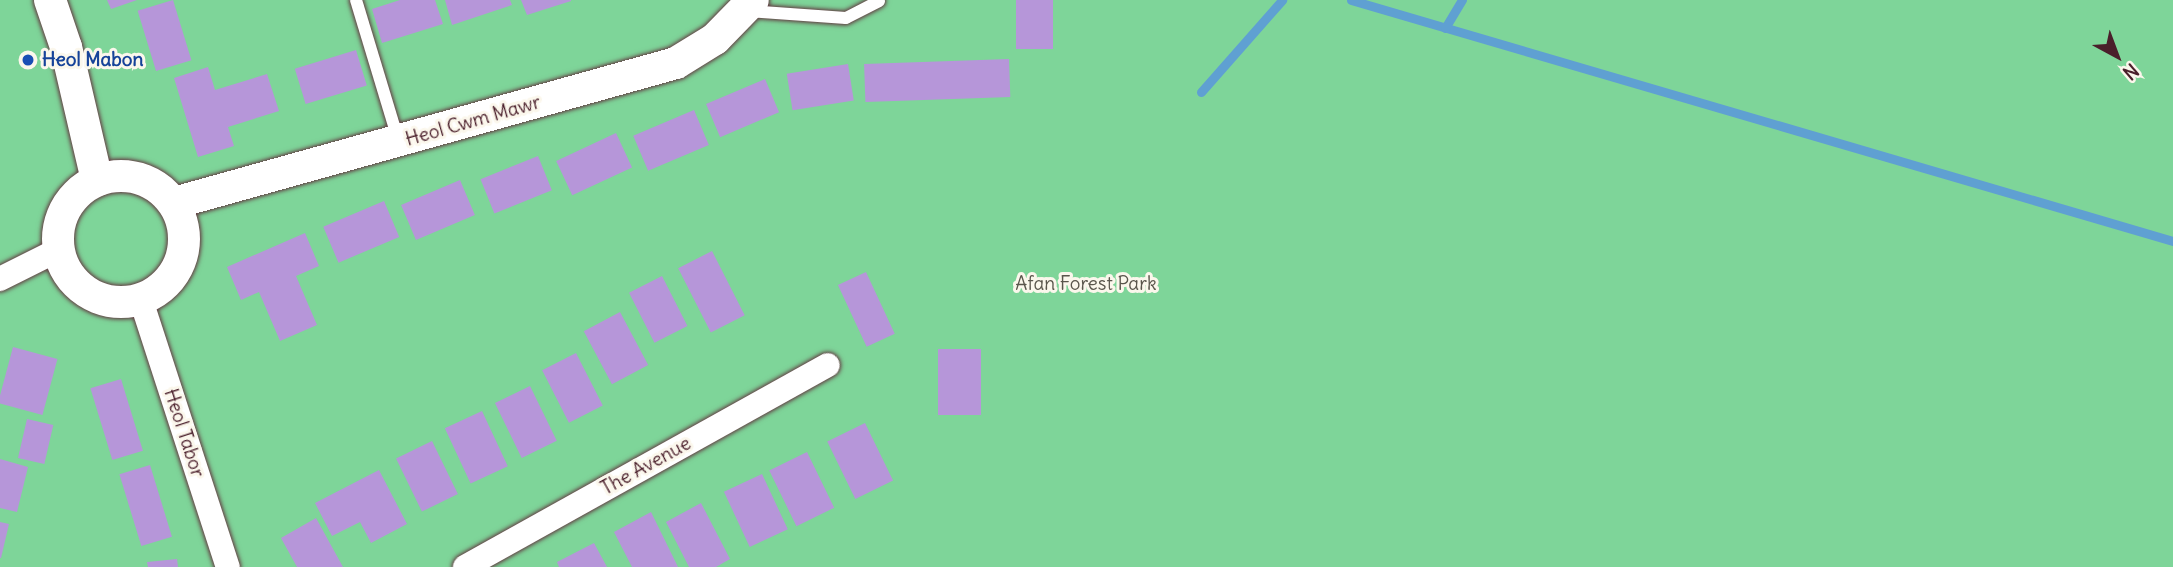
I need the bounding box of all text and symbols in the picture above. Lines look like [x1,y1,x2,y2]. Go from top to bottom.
north arrow [2082,21,2152,91]
place label: Heol Mabon [42,49,143,71]
marker: Heol Mabon [20,52,36,68]
text: N [2118,58,2144,85]
street label: Heol Cwm Mawr [403,91,543,151]
park label: Afan Forest Park [1015,273,1157,295]
street label: Heol Tabor [159,386,209,480]
street label: The Avenue [597,432,695,500]

